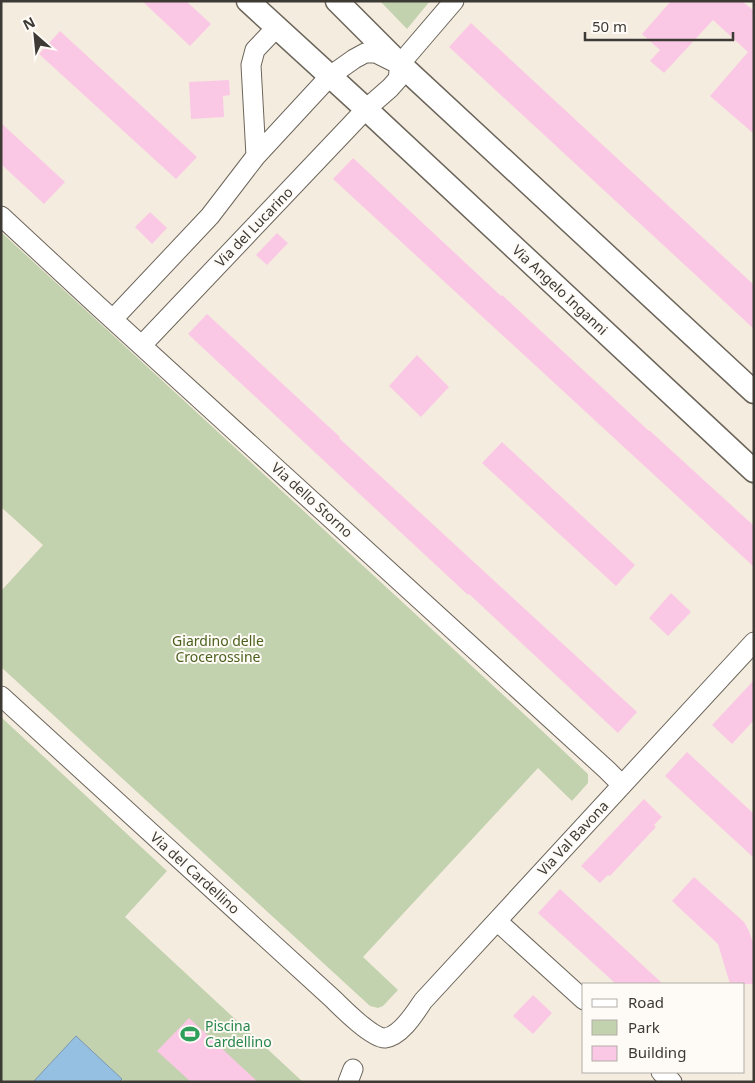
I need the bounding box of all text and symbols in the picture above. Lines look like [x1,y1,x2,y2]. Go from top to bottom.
north arrow [10,10,60,60]
scale bar [585,10,732,42]
text: N [19,12,38,34]
text: 50 m [592,16,627,36]
street label: Via del Lucarino [211,183,297,271]
street label: Via Angelo Inganni [508,240,612,339]
street label: Via dello Storno [268,458,357,541]
park label: Giardino delle Crocerossine [172,631,264,666]
street label: Via Val Bavona [533,796,612,879]
street label: Via del Cardellino [147,827,244,918]
legend [582,983,745,1073]
text: Road [628,992,664,1012]
place label: Piscina Cardellino [205,1016,272,1051]
text: Park [628,1017,660,1037]
sports icon: Piscina Cardellino [179,1023,201,1045]
text: Building [628,1042,686,1062]

